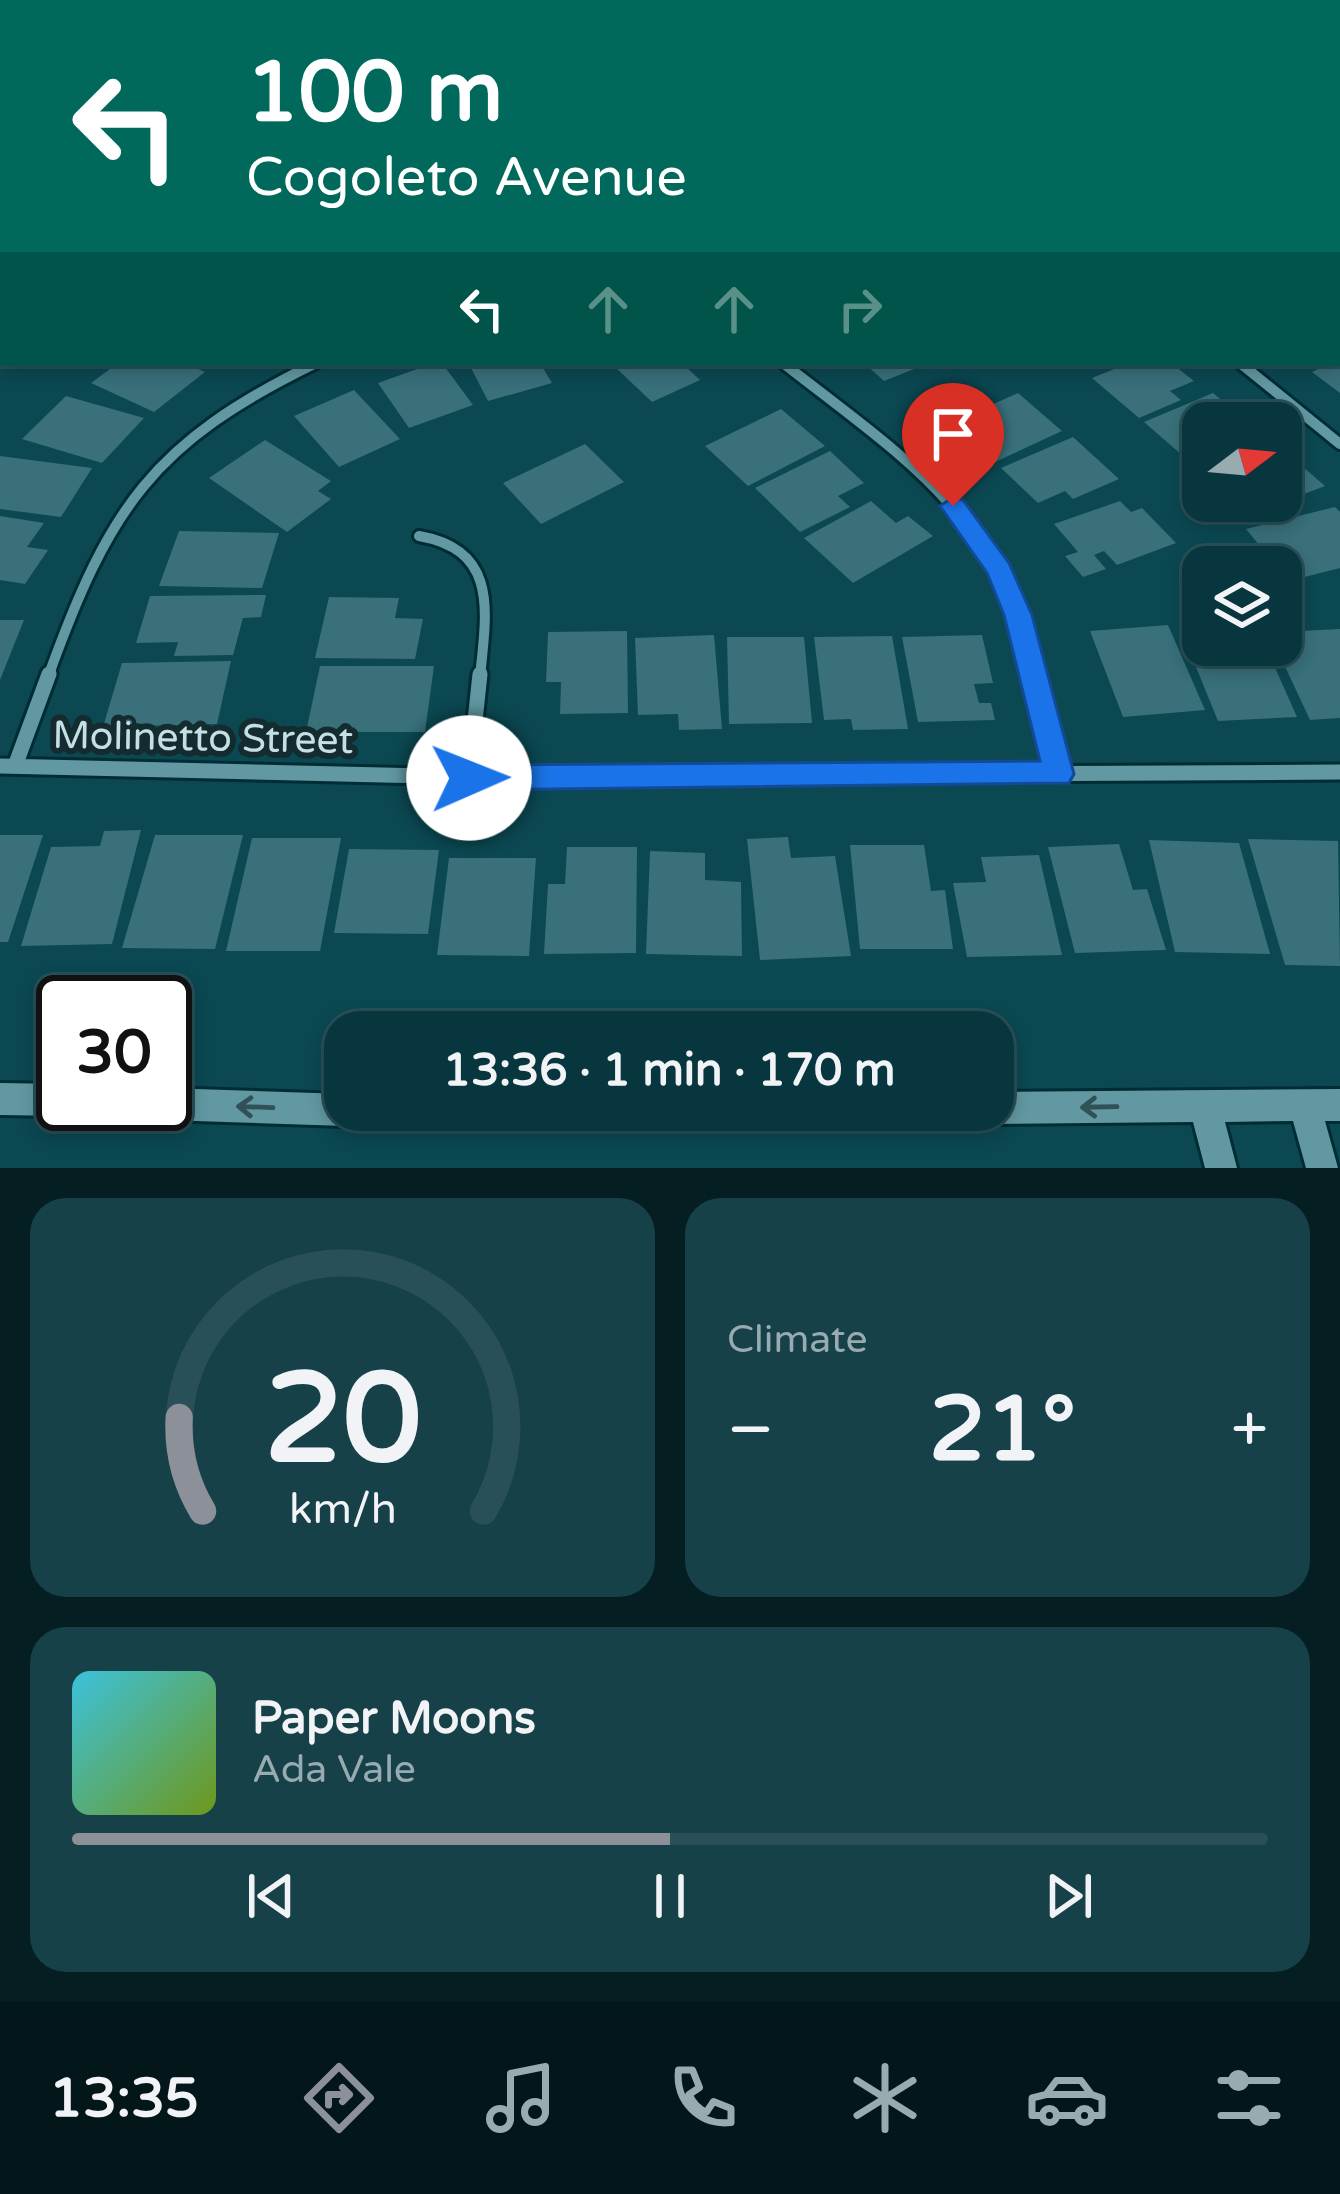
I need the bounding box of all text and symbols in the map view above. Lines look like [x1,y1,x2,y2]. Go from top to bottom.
text: 100 m [246,43,503,144]
icon: left [48,48,204,204]
text: Cogoleto Avenue [246,145,687,210]
icon: left [449,276,515,342]
icon: ahead [575,276,641,342]
icon: ahead [701,276,767,342]
icon: right [827,276,893,342]
pin [902,383,1004,506]
icon: arrive [920,401,986,467]
north arrow [1182,402,1302,522]
map controls [1182,402,1302,666]
button: layers [1182,546,1302,666]
street label: Molinetto Street [52,712,354,764]
position arrow [406,715,532,841]
speed limit sign: 30 [36,975,192,1131]
text: 13:36 · 1 min · 170 m [443,1044,895,1098]
one-way arrow [236,1095,275,1118]
one-way arrow [1080,1095,1119,1118]
text: Climate [727,1316,867,1363]
text: 20 [264,1345,421,1496]
text: 21° [929,1376,1076,1485]
text: − [727,1390,774,1470]
text: + [1231,1390,1268,1470]
text: km/h [289,1483,396,1534]
text: Paper Moons [252,1692,536,1746]
text: Ada Vale [252,1746,416,1793]
icon: previous [238,1863,304,1929]
icon: pause [637,1863,703,1929]
icon: next [1036,1863,1102,1929]
icon: directions [297,2056,381,2140]
icon: music [479,2056,563,2140]
icon: phone [661,2056,745,2140]
icon: climate [843,2056,927,2140]
icon: car [1025,2056,1109,2140]
icon: filters [1207,2056,1291,2140]
text: 13:35 [49,2066,199,2131]

